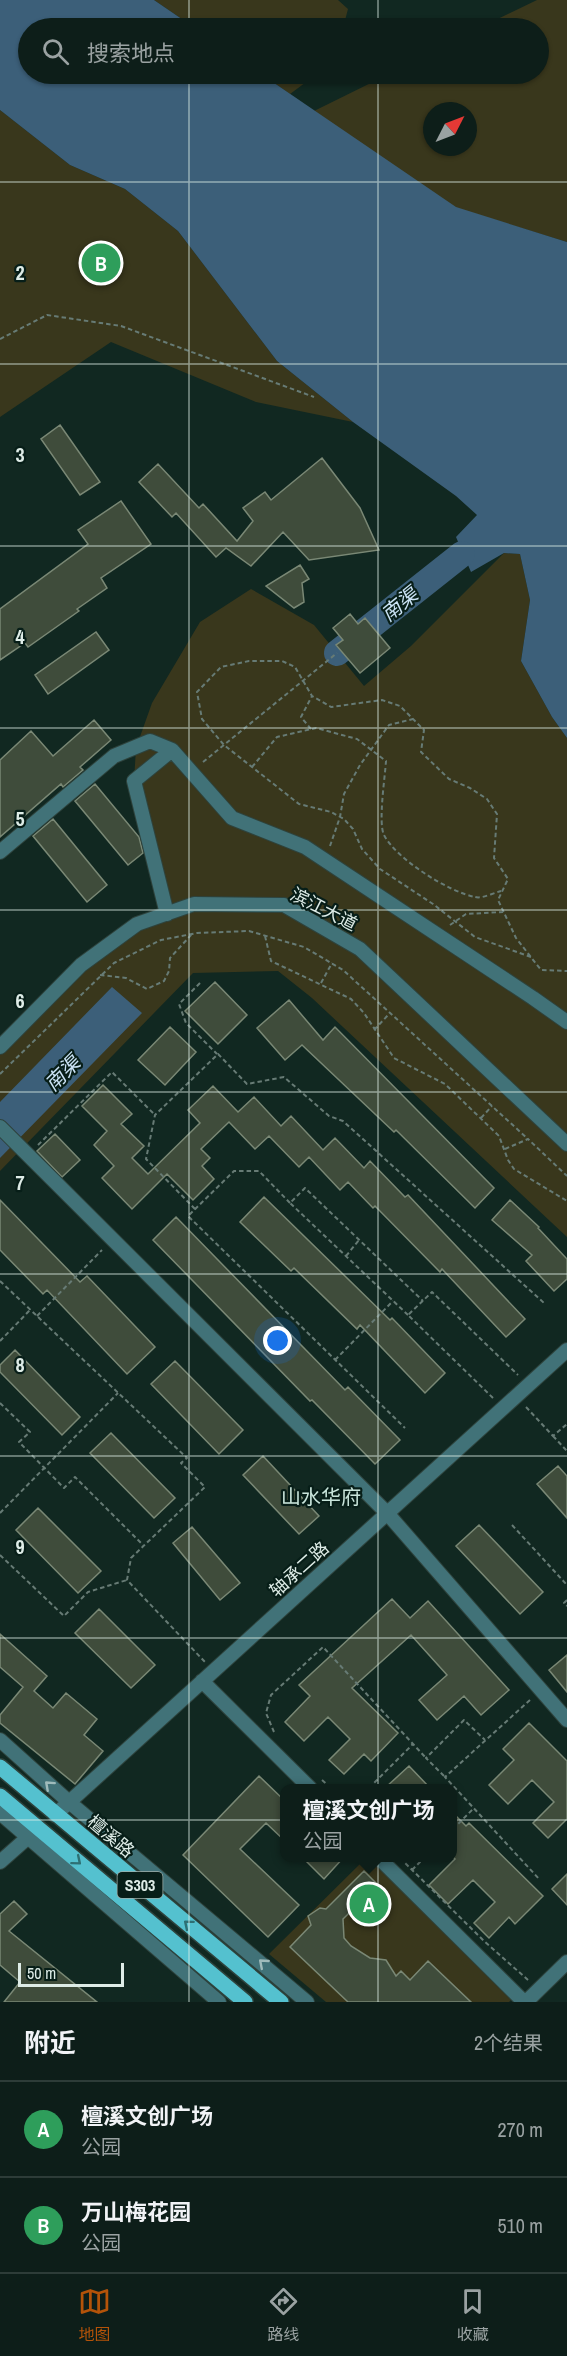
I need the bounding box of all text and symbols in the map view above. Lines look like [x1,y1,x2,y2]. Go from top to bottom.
search box [18,18,549,84]
icon: search [39,35,72,68]
text: 搜索地点 [87,38,175,68]
north arrow [423,102,477,156]
pin: B [82,240,120,286]
text: 2 [15,259,25,286]
text: 3 [15,441,25,468]
water label: 南渠 [375,579,425,627]
text: 4 [15,623,25,650]
text: 5 [15,805,25,832]
street label: 滨江大道 [286,882,362,936]
text: 6 [15,987,25,1014]
water label: 南渠 [38,1047,88,1097]
text: 7 [15,1169,25,1196]
your location [263,1326,292,1355]
text: 8 [15,1351,25,1378]
district label: 山水华府 [281,1483,361,1510]
text: 9 [15,1533,25,1560]
street label: 轴承二路 [264,1536,334,1602]
one-way arrow [46,1781,56,1792]
popup [280,1784,457,1862]
text: 檀溪文创广场 [302,1795,435,1825]
street label: 檀溪路 [82,1809,140,1863]
text: 公园 [302,1827,342,1854]
one-way arrow [70,1854,81,1865]
road number: S303 [118,1872,162,1898]
pin: A [350,1882,388,1926]
one-way arrow [183,1921,194,1932]
scale bar [18,1960,124,1988]
one-way arrow [259,1960,270,1971]
text: 50 m [27,1962,56,1984]
text: 附近 [24,2025,76,2060]
text: 2个结果 [474,2029,543,2056]
text: 檀溪文创广场 [81,2101,213,2131]
text: A [38,2116,49,2143]
text: 270 m [497,2116,543,2143]
text: 公园 [81,2133,121,2160]
text: 万山梅花园 [81,2197,191,2227]
text: B [38,2212,49,2239]
text: 510 m [497,2212,543,2239]
text: 公园 [81,2229,121,2256]
tab: 地图 [78,2285,111,2345]
tab: 路线 [267,2285,300,2345]
tab: 收藏 [456,2285,489,2345]

